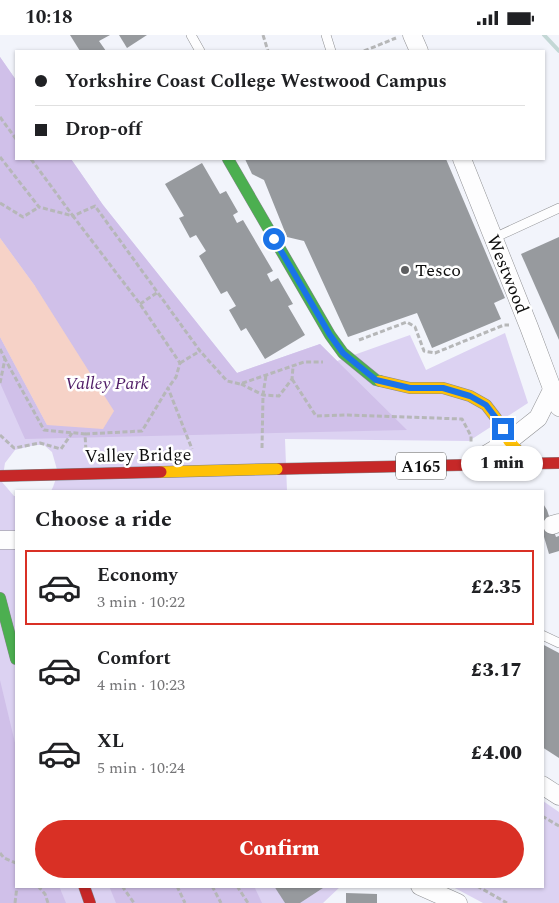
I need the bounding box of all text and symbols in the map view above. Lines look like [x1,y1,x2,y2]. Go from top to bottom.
text: 10:18 [25,3,73,32]
text: Yorkshire Coast College Westwood Campus [65,67,447,96]
text: Drop-off [65,115,142,144]
route start [263,228,285,250]
street label: Westwood [479,231,536,318]
place label: Tesco [415,257,461,284]
marker: Tesco [399,264,411,276]
park label: Valley Park [65,370,150,397]
route end [492,418,514,440]
street label: Valley Bridge [84,441,192,470]
callout: 1 min [462,447,544,481]
text: 1 min [480,451,524,475]
road number: A165 [396,453,446,479]
text: Choose a ride [35,503,172,536]
text: Economy [97,561,178,590]
icon: car [37,565,82,610]
text: £2.35 [471,573,522,602]
text: 3 min · 10:22 [97,590,185,614]
text: Comfort [97,644,171,673]
icon: car [37,648,82,693]
text: £3.17 [471,656,522,685]
text: 4 min · 10:23 [97,673,185,697]
text: XL [97,727,124,756]
icon: car [37,731,82,776]
text: £4.00 [471,739,522,768]
text: 5 min · 10:24 [97,756,185,780]
button: Confirm [35,820,524,878]

